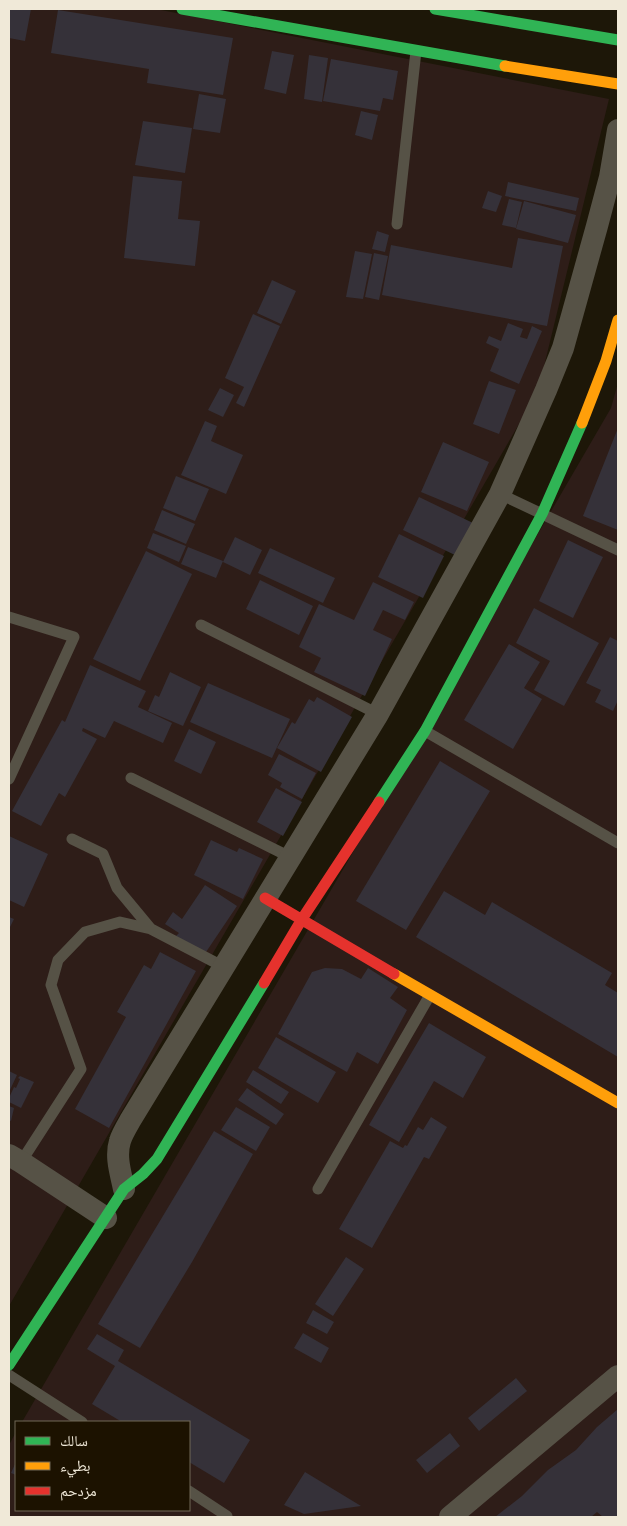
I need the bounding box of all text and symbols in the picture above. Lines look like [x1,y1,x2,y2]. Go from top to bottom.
legend [15,1421,190,1511]
text: سالك [60,1432,88,1449]
text: بطيء [60,1457,90,1478]
text: مزدحم [60,1482,97,1501]

